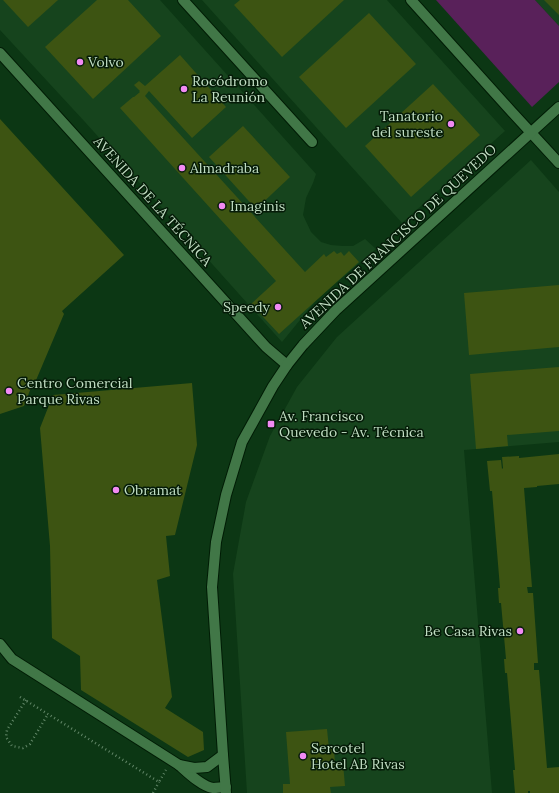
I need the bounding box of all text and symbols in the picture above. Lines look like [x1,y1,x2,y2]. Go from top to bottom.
place label: Volvo [87,53,124,71]
marker: Volvo [75,57,85,67]
place label: Rocódromo La Reunión [192,72,268,106]
marker: Rocódromo La Reunión [179,84,189,94]
place label: Tanatorio del sureste [372,107,443,141]
marker: Tanatorio del sureste [446,119,456,129]
street label: AVENIDA DE LA TÉCNICA [89,132,216,270]
street label: AVENIDA DE FRANCISCO DE QUEVEDO [295,140,500,333]
place label: Almadraba [189,159,259,177]
marker: Almadraba [177,163,187,173]
place label: Imaginis [230,197,285,215]
marker: Imaginis [217,201,227,211]
place label: Speedy [223,298,271,316]
marker: Speedy [273,302,283,312]
place label: Centro Comercial Parque Rivas [17,374,133,408]
marker: Centro Comercial Parque Rivas [4,386,14,396]
place label: Av. Francisco Quevedo - Av. Técnica [278,407,424,441]
marker: Av. Francisco Quevedo - Av. Técnica [266,419,276,429]
place label: Obramat [124,481,182,499]
marker: Obramat [111,485,121,495]
place label: Be Casa Rivas [424,622,512,640]
marker: Be Casa Rivas [515,626,525,636]
place label: Sercotel Hotel AB Rivas [311,739,405,773]
marker: Sercotel Hotel AB Rivas [298,751,308,761]

